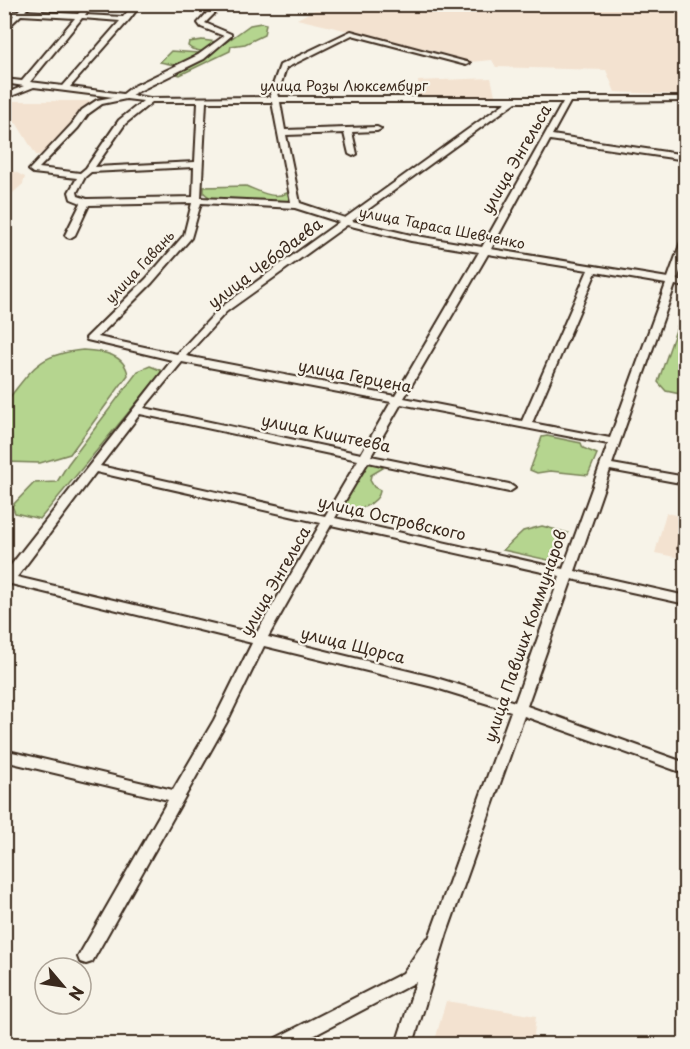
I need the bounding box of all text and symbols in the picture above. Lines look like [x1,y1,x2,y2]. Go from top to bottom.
street label: улица Розы Люксембург [260,75,429,96]
street label: улица Энгельса [474,99,556,218]
street label: улица Тараса Шевченко [357,201,527,254]
street label: улица Чебодаева [202,211,327,313]
street label: улица Гавань [100,225,179,308]
street label: улица Герцена [296,352,414,398]
street label: улица Киштеева [259,407,393,457]
street label: улица Островского [316,488,469,546]
street label: улица Энгельса [233,521,315,640]
street label: улица Павших Коммунаров [476,526,572,745]
street label: улица Щорса [298,619,408,669]
north arrow [33,956,93,1016]
text: N [63,982,91,1005]

